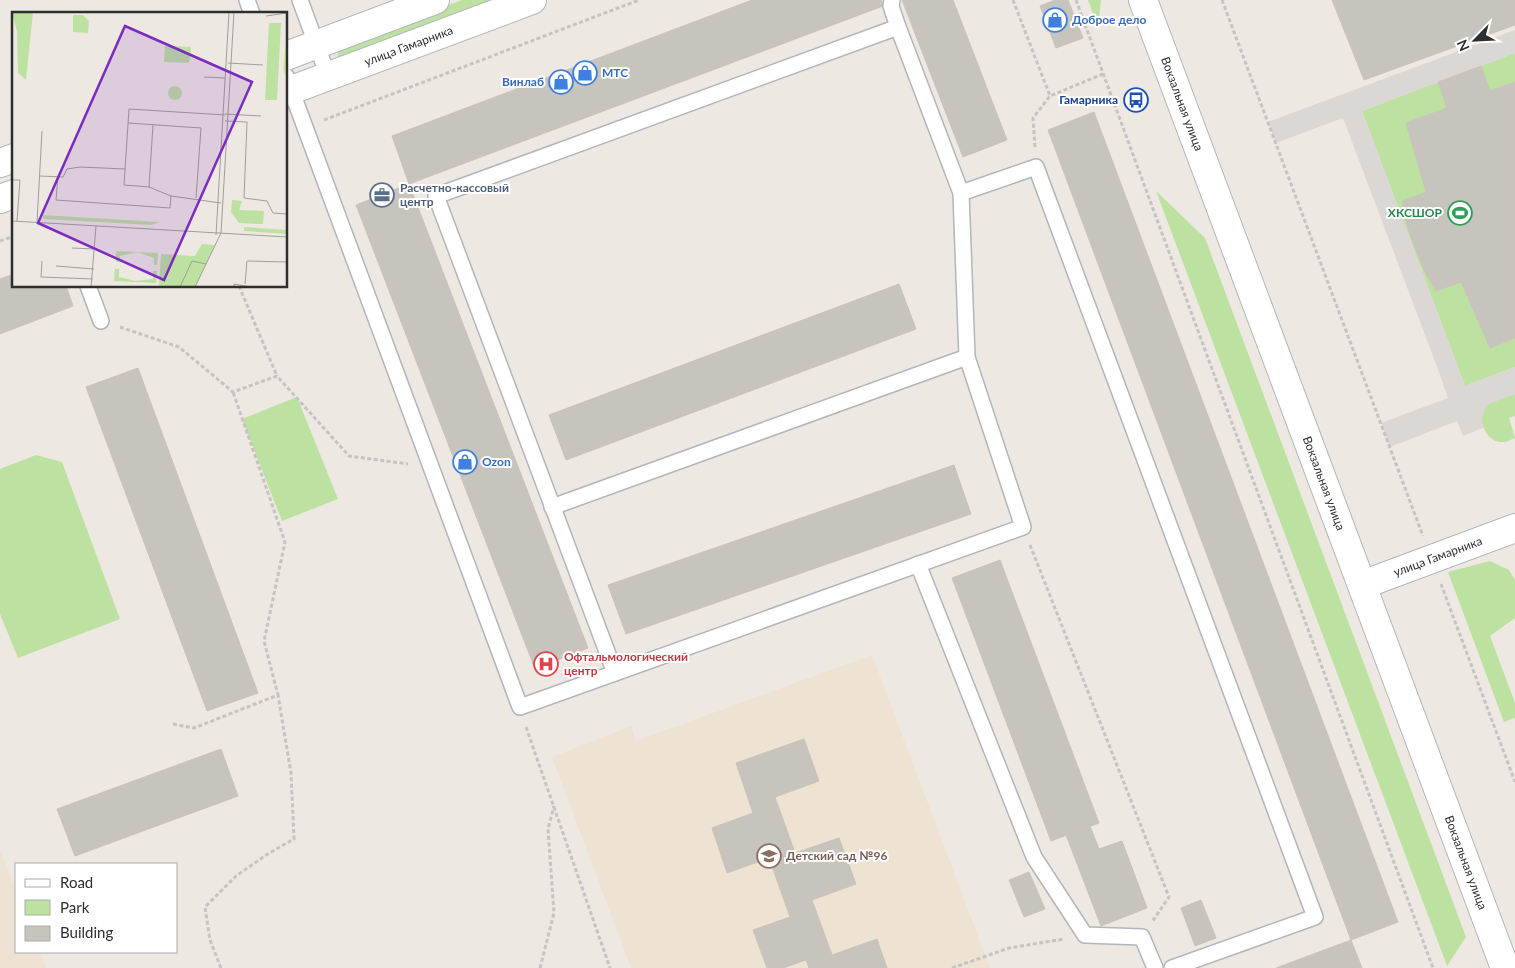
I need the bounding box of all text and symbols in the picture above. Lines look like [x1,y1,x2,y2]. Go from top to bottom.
shop icon: Доброе дело [1042,7,1068,33]
inset map [12,12,288,288]
place label: Доброе дело [1072,12,1146,27]
north arrow [1450,15,1500,65]
street label: улица Гамарника [362,22,455,69]
text: N [1453,37,1473,54]
street label: Вокзальная улица [1158,55,1207,153]
shop icon: МТС [572,60,598,86]
place label: МТС [602,65,628,80]
shop icon: Винлаб [548,69,574,95]
place label: Винлаб [502,74,544,89]
bus stop icon: Гамарника [1123,87,1149,113]
place label: Гамарника [1059,92,1118,107]
place label: Расчетно-кассовый центр [400,180,509,209]
office icon: Расчетно-кассовый центр [369,182,395,208]
sports icon: ХКСШОР [1447,200,1473,226]
place label: ХКСШОР [1388,205,1443,220]
street label: Вокзальная улица [1300,434,1349,532]
shop icon: Ozon [452,449,478,475]
place label: Ozon [482,454,511,469]
street label: улица Гамарника [1391,533,1484,580]
place label: Офтальмологический центр [564,649,688,678]
hospital icon: Офтальмологический центр [533,651,559,677]
street label: Вокзальная улица [1442,813,1491,912]
school or university icon: Детский сад №96 [756,843,782,869]
place label: Детский сад №96 [786,848,887,863]
legend [15,863,178,953]
text: Road [60,873,93,891]
text: Park [60,898,90,916]
text: Building [60,923,113,941]

